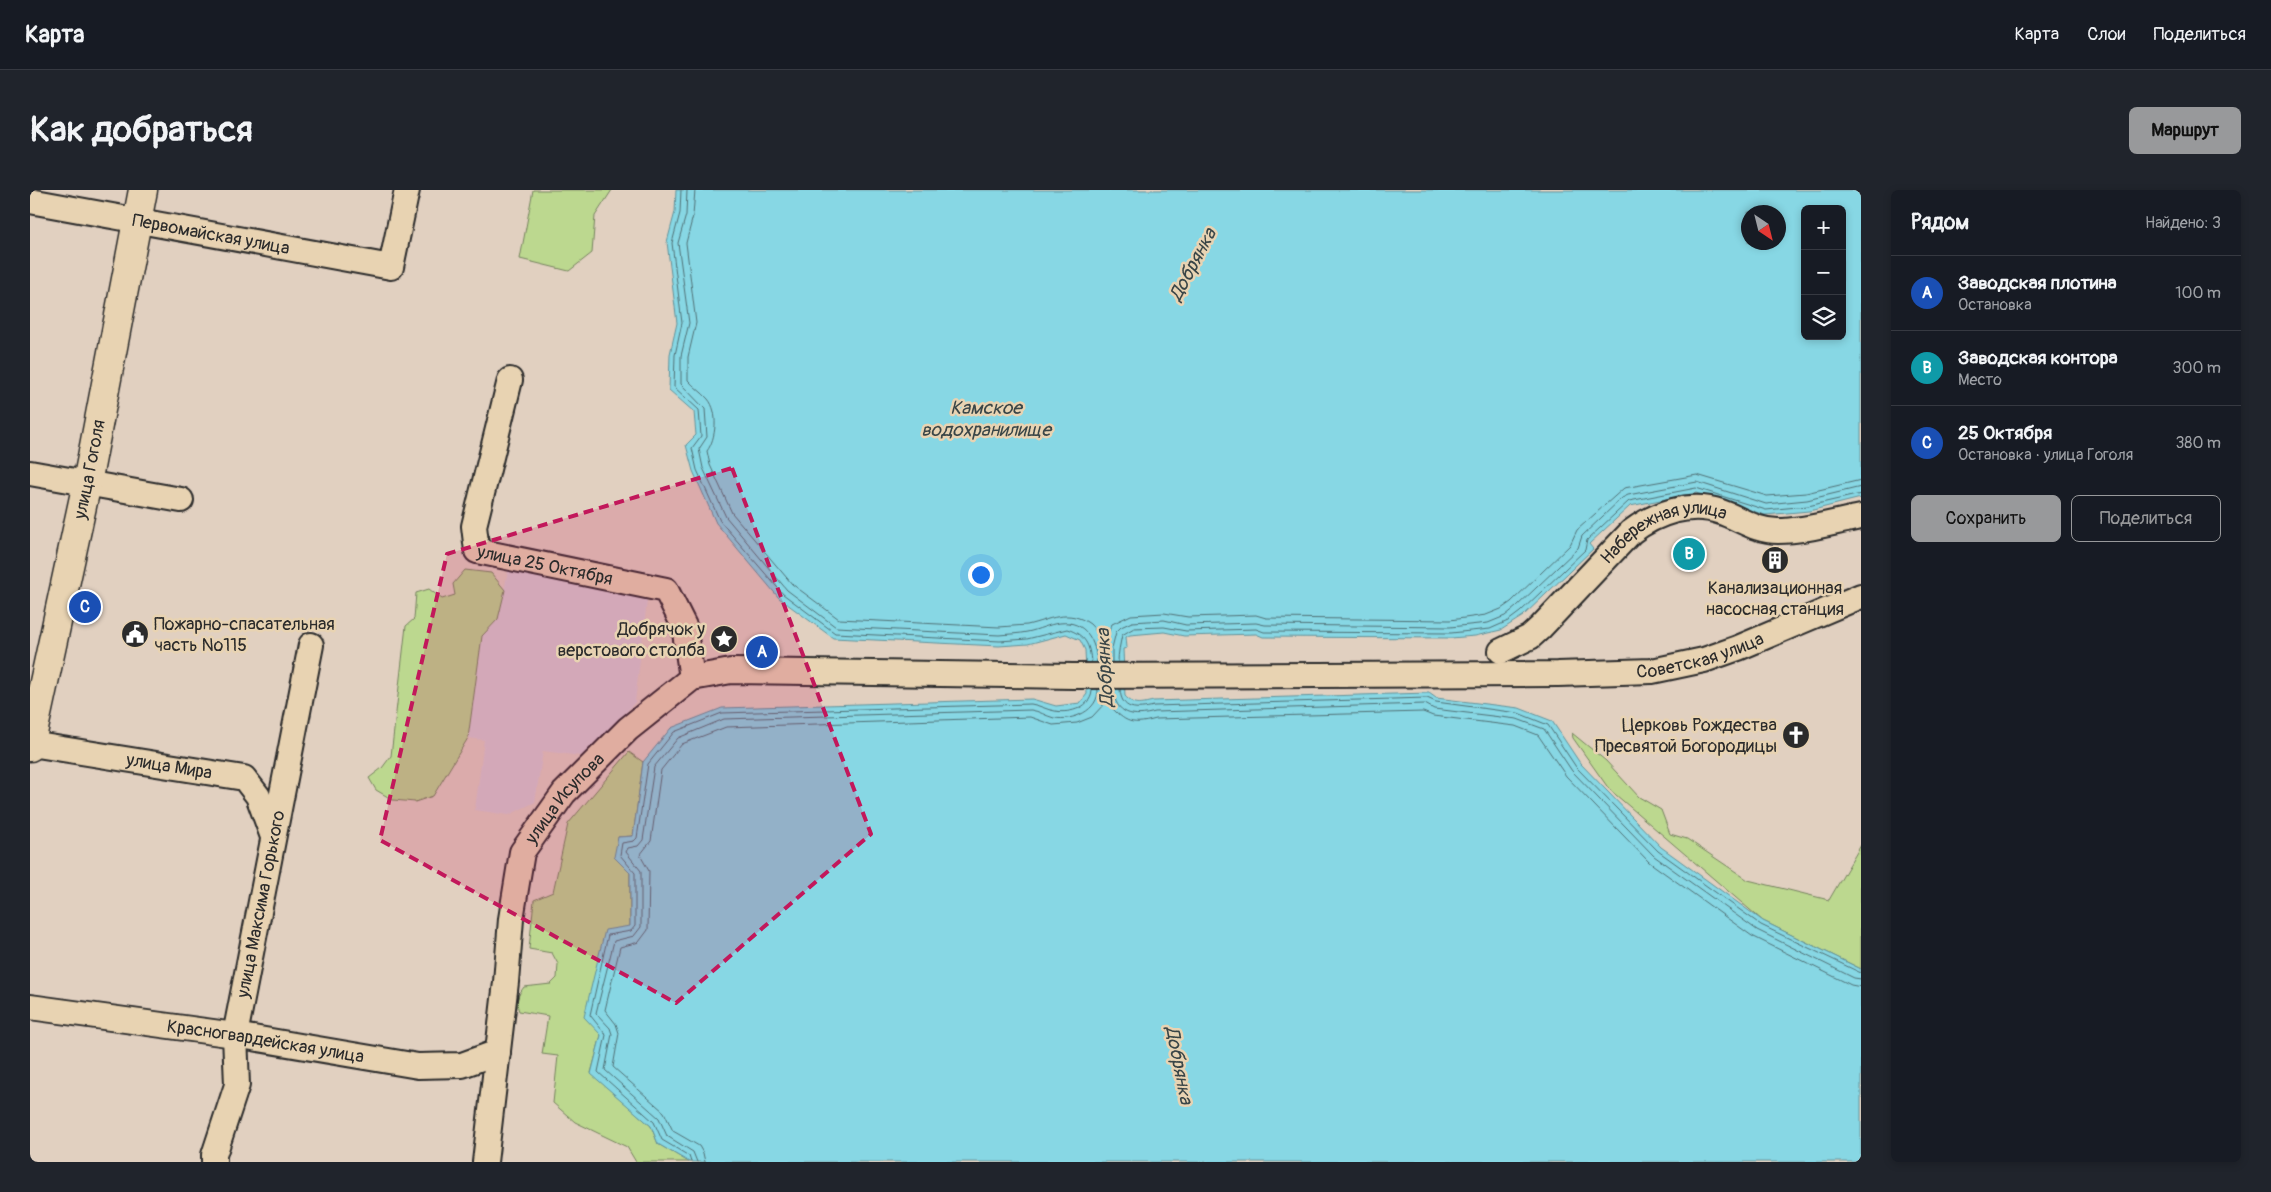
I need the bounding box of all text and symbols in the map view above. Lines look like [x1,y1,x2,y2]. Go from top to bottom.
text: Карта [25,20,84,49]
text: Карта [2015,23,2059,46]
text: Слои [2087,23,2125,46]
text: Поделиться [2153,23,2246,46]
button: Маршрут [2129,107,2241,154]
text: Как добраться [30,108,253,152]
north arrow [1741,205,1786,250]
map controls [1801,205,1846,340]
button: + [1801,205,1846,250]
street label: Первомайская улица [130,209,292,260]
text: Рядом [1911,209,1969,236]
text: Найдено: 3 [2145,213,2221,233]
water label: Добрянка [1163,223,1222,306]
button: − [1801,250,1846,295]
text: Заводская плотина [1958,271,2117,295]
text: A [1922,283,1932,303]
text: 100 m [2175,283,2221,303]
button: layers [1801,295,1846,340]
text: Остановка [1958,295,2032,315]
text: Заводская контора [1958,346,2118,370]
text: B [1922,358,1932,378]
text: 300 m [2173,358,2221,378]
text: Место [1958,370,2002,390]
water label: Камское водохранилище [921,396,1052,442]
street label: улица Гоголя [68,418,111,522]
text: 25 Октября [1958,421,2052,445]
text: C [1922,433,1932,453]
text: 380 m [2175,433,2221,453]
text: Остановка · улица Гоголя [1958,445,2133,465]
button: Сохранить [1911,495,2061,542]
button: Поделиться [2071,495,2221,542]
street label: Набережная улица [1596,497,1731,569]
pin: B [1673,535,1705,573]
street label: улица 25 Октября [474,540,615,591]
building icon: Канализационная насосная станция [1760,545,1790,575]
your location [968,562,994,588]
place label: Канализационная насосная станция [1706,577,1844,621]
pin: C [69,588,101,626]
place label: Пожарно-спасательная часть №115 [154,613,335,657]
place label: Добрячок у верстового столба [557,618,705,662]
public building icon: Пожарно-спасательная часть №115 [120,619,150,649]
place icon: Добрячок у верстового столба [709,624,739,654]
water label: Добрянка [1091,627,1119,709]
street label: Советская улица [1636,627,1767,684]
pin: A [746,633,778,671]
place label: Церковь Рождества Пресвятой Богородицы [1595,714,1777,758]
church icon: Церковь Рождества Пресвятой Богородицы [1781,720,1811,750]
street label: улица Мира [124,748,214,785]
street label: улица Исупова [520,748,610,850]
street label: улица Максима Горького [231,808,291,1001]
street label: Красногвардейская улица [165,1015,366,1069]
water label: Добрянка [1160,1023,1199,1107]

